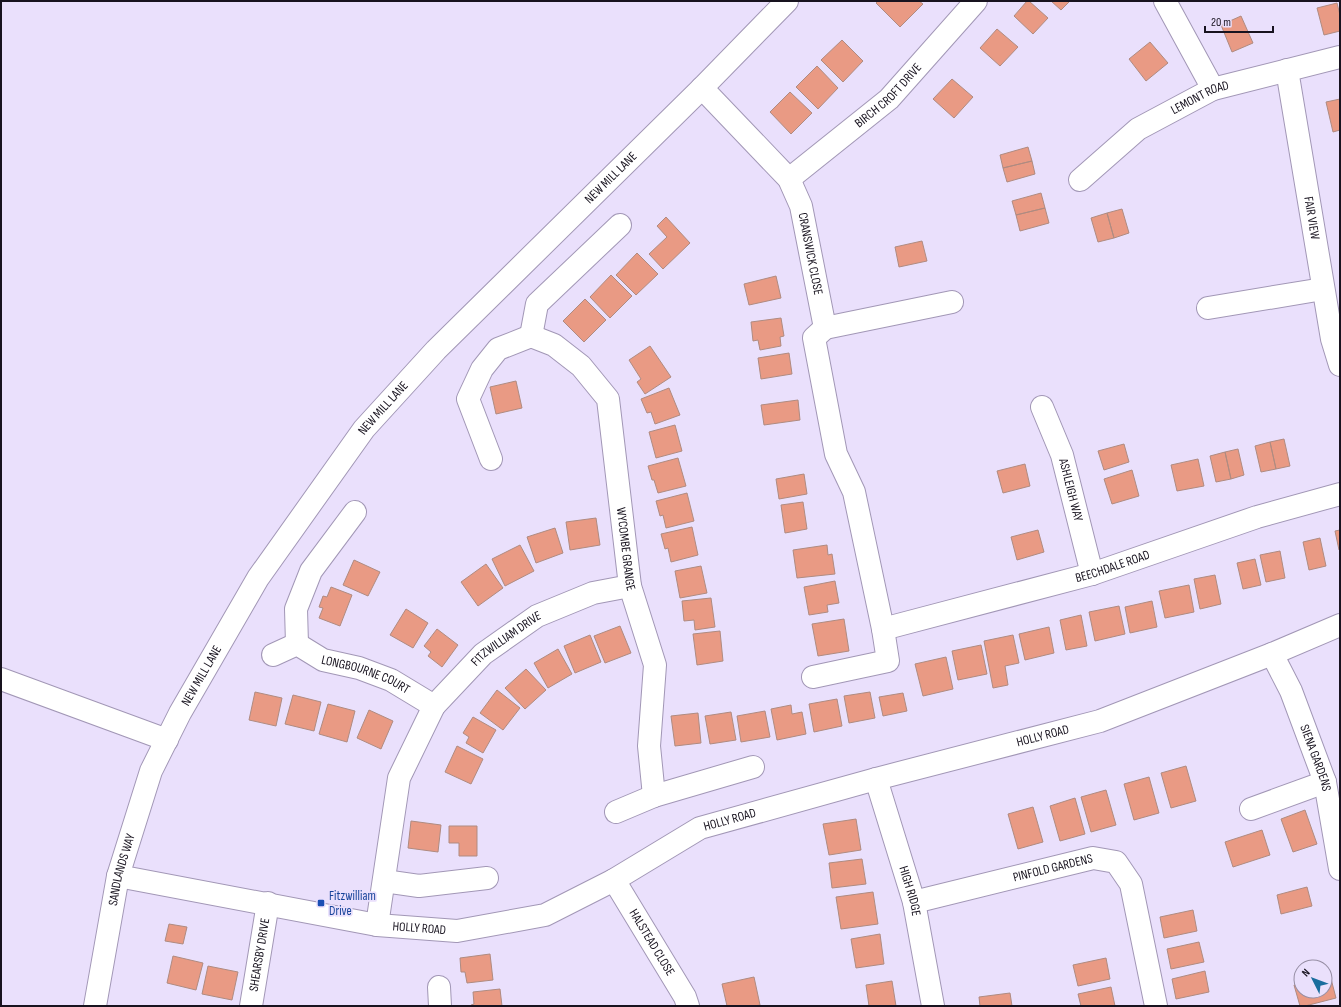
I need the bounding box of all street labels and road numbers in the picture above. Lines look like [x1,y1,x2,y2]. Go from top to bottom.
street label: BIRCH CROFT DRIVE [852,60,925,131]
street label: LEMONT ROAD [1168,77,1231,118]
street label: NEW MILL LANE [581,149,640,207]
street label: FAIR VIEW [1300,195,1323,241]
street label: CRANSWICK CLOSE [794,211,826,296]
street label: NEW MILL LANE [354,378,412,438]
street label: ASHLEIGH WAY [1055,456,1087,524]
street label: WYCOMBE GRANGE [613,506,639,593]
street label: BEECHDALE ROAD [1074,547,1152,586]
street label: FITZWILLIAM DRIVE [468,607,543,670]
street label: NEW MILL LANE [178,643,225,709]
street label: LONGBOURNE COURT [320,652,413,697]
street label: HOLLY ROAD [1015,721,1071,750]
street label: SIENA GARDENS [1296,722,1335,793]
street label: HOLLY ROAD [702,805,758,835]
street label: SANDLANDS WAY [105,831,139,907]
street label: PINFOLD GARDENS [1011,850,1095,885]
street label: HIGH RIDGE [895,864,924,917]
street label: HALSTEAD CLOSE [626,906,678,979]
street label: SHEARSBY DRIVE [246,917,273,993]
street label: HOLLY ROAD [392,918,447,938]

